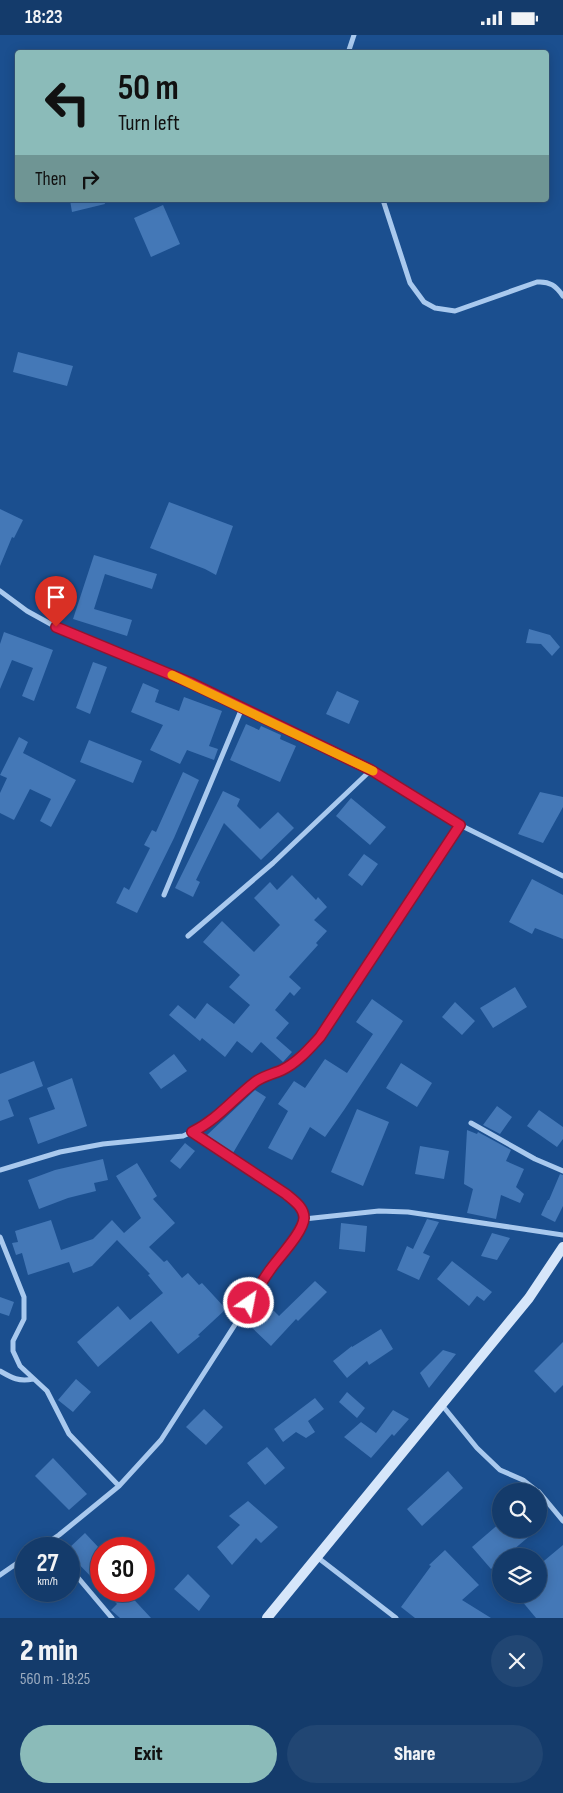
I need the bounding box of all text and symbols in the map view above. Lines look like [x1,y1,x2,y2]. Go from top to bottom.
text: 18:23 [25,6,63,29]
text: 50 m [118,67,179,110]
icon: left [35,70,100,135]
text: Turn left [118,110,180,137]
icon: right [76,165,104,193]
text: Then [35,168,66,191]
pin [35,576,77,627]
icon: arrive [42,583,70,611]
position arrow [222,1276,274,1328]
map controls [492,1483,547,1603]
button: search [492,1483,547,1538]
speed limit sign: 30 [90,1537,155,1602]
text: 27 [37,1548,58,1579]
button: layers [492,1548,547,1603]
text: km/h [37,1574,58,1589]
text: 2 min [20,1633,78,1669]
button: close [491,1635,543,1687]
text: 560 m · 18:25 [20,1670,90,1689]
button: Exit [20,1725,277,1783]
button: Share [287,1725,543,1783]

